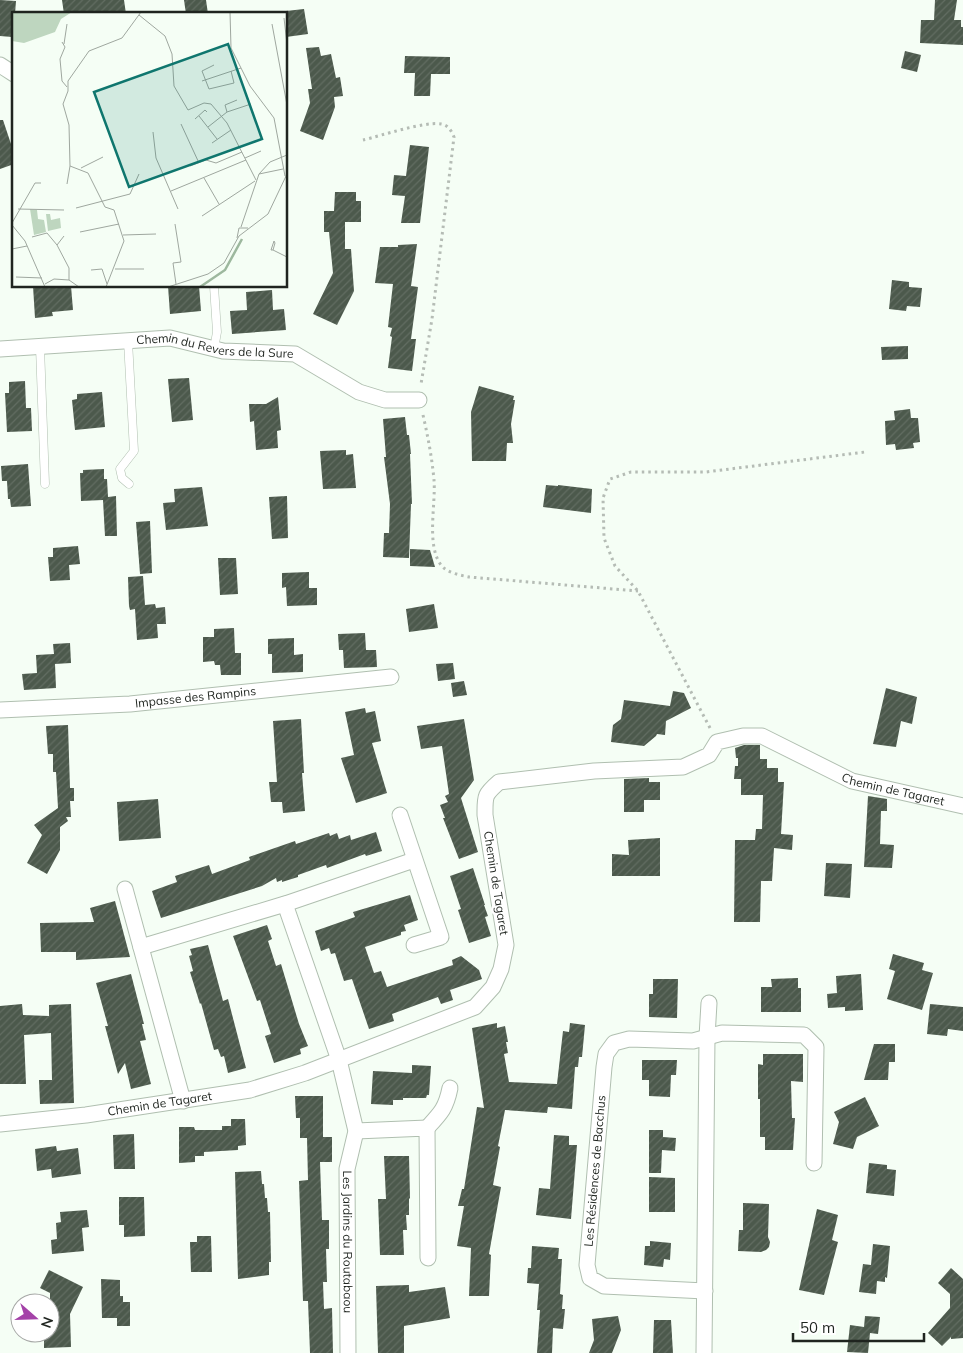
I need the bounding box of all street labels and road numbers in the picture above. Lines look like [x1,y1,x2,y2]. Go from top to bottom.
street label: Chemin du Revers de la Sure [136,330,294,361]
street label: Impasse des Rampins [134,683,257,710]
street label: Chemin de Tagaret [839,769,946,809]
street label: Chemin de Tagaret [481,830,512,936]
street label: Chemin de Tagaret [106,1088,213,1119]
street label: Les Résidences de Bacchus [581,1095,609,1247]
street label: Les Jardins du Routabaou [340,1171,356,1313]

